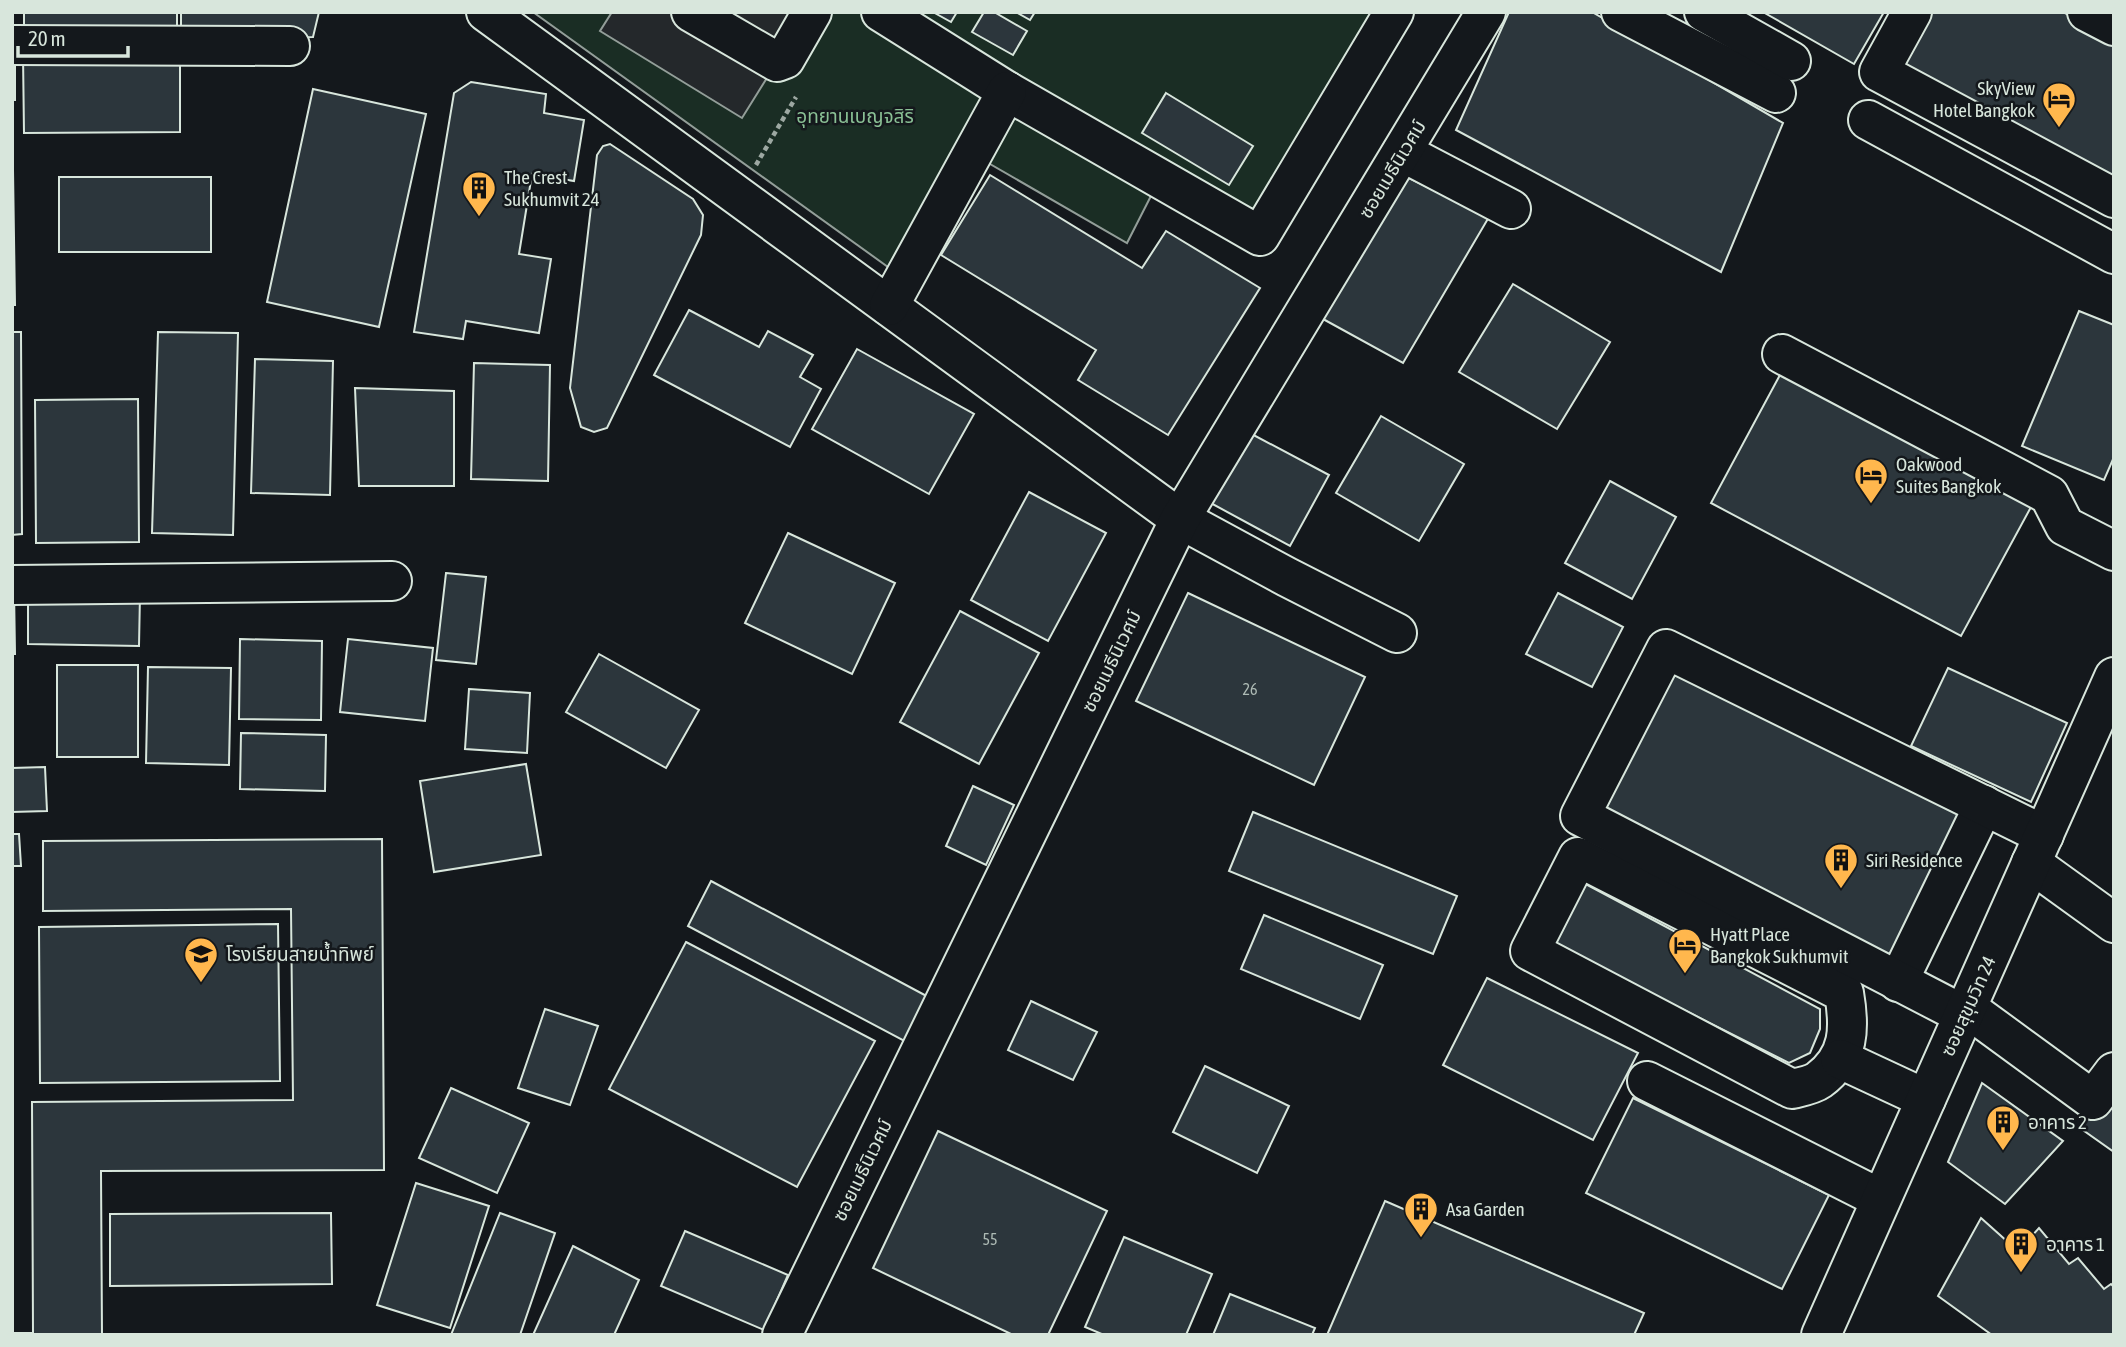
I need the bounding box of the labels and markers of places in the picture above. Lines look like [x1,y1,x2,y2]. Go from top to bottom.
place label: SkyView Hotel Bangkok [1933,77,2036,121]
hotel icon: SkyView Hotel Bangkok [2040,80,2078,129]
place label: The Crest Sukhumvit 24 [504,166,600,210]
building icon: The Crest Sukhumvit 24 [460,169,498,218]
place label: Oakwood Suites Bangkok [1896,453,2002,497]
hotel icon: Oakwood Suites Bangkok [1852,456,1890,505]
building icon: Siri Residence [1822,841,1860,890]
place label: Siri Residence [1866,849,1963,871]
place label: Hyatt Place Bangkok Sukhumvit [1710,923,1848,967]
hotel icon: Hyatt Place Bangkok Sukhumvit [1666,926,1704,975]
school or university icon: โรงเรียนสายน้ำทิพย์ [182,935,220,984]
place label: โรงเรียนสายน้ำทิพย์ [226,941,374,965]
building icon: อาคาร 2 [1984,1103,2022,1152]
place label: อาคาร 2 [2028,1111,2087,1133]
building icon: Asa Garden [1402,1190,1440,1239]
place label: Asa Garden [1446,1198,1525,1220]
building icon: อาคาร 1 [2002,1225,2040,1274]
place label: อาคาร 1 [2046,1233,2105,1255]

